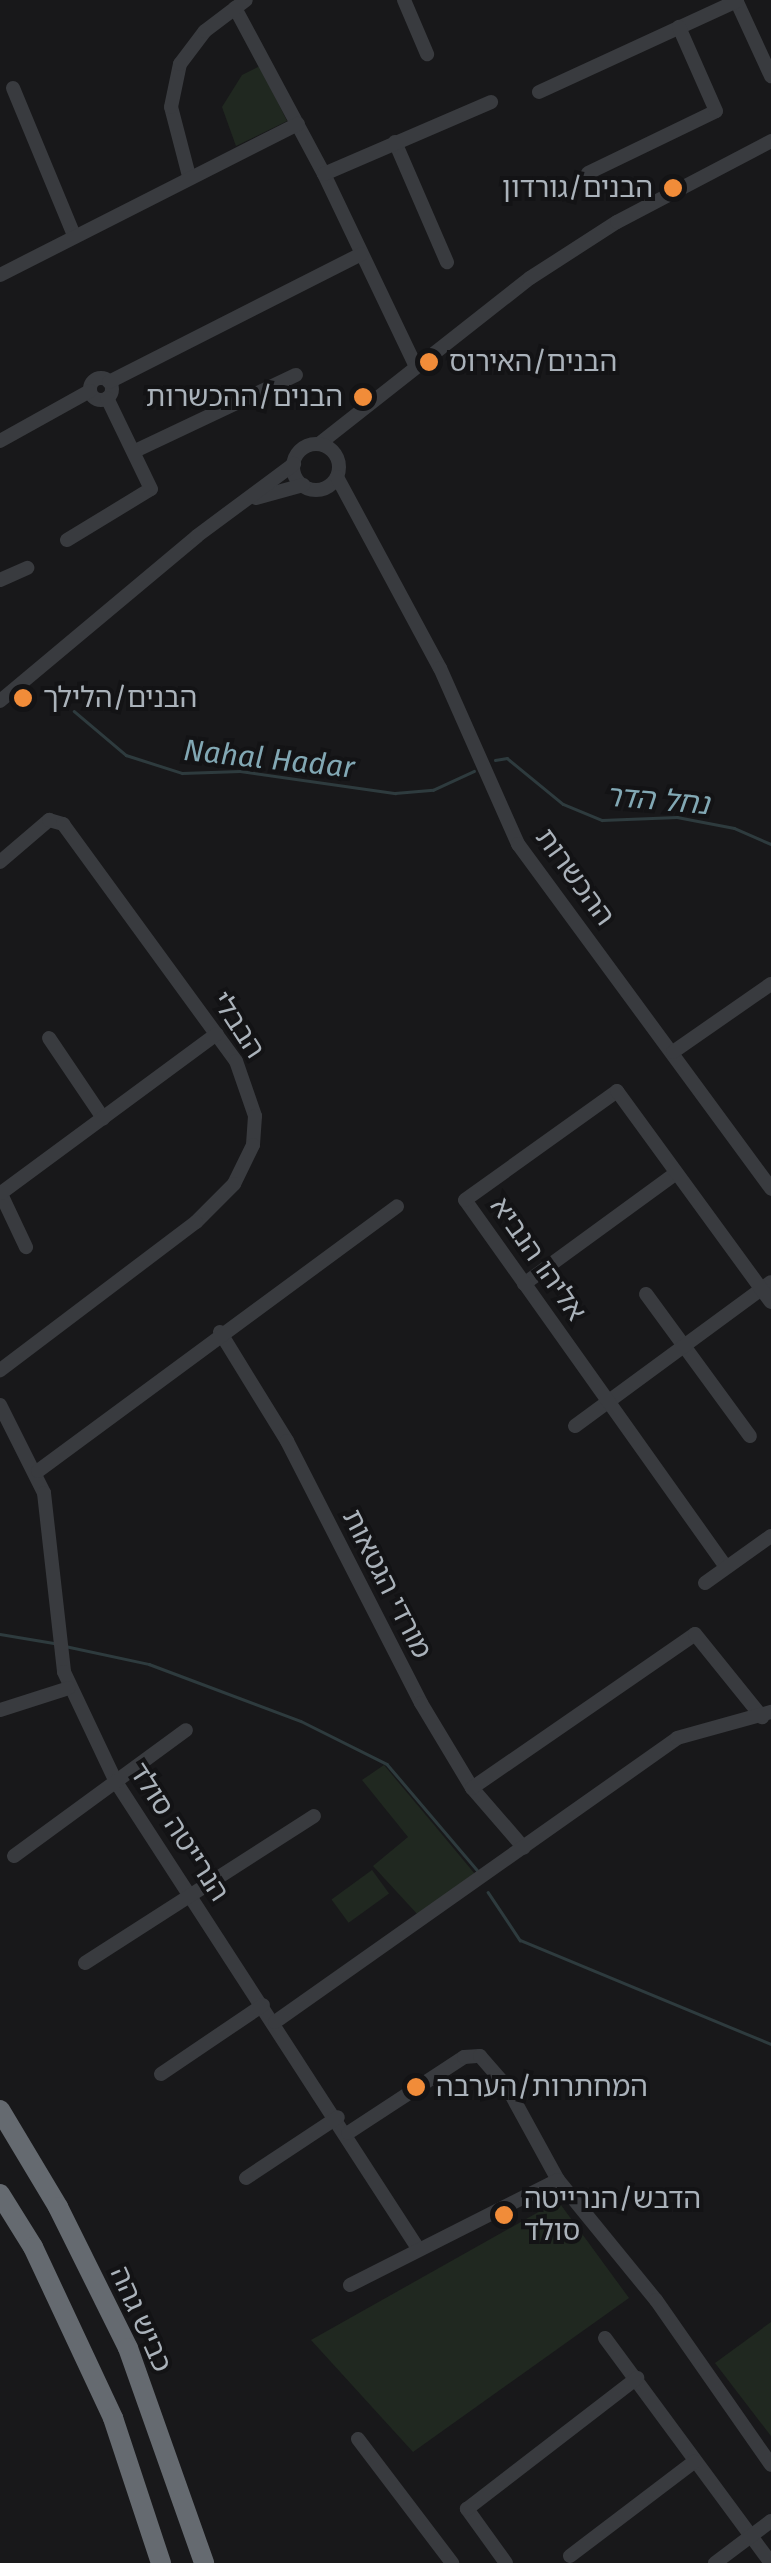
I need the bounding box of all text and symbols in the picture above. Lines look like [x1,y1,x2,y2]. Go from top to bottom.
place label: הבנים/גורדון [502,171,653,205]
marker: הבנים/גורדון [662,177,684,199]
place label: הבנים/האירוס [449,345,617,379]
marker: הבנים/האירוס [418,351,440,373]
place label: הבנים/ההכשרות [146,380,343,414]
marker: הבנים/ההכשרות [352,386,374,408]
place label: הבנים/הלילך [43,681,197,715]
marker: הבנים/הלילך [12,687,34,709]
water label: Nahal Hadar [182,732,356,786]
water label: נחל הדר [603,778,711,822]
street label: ההכשרות [528,822,622,932]
street label: הבבלי [204,985,272,1065]
street label: אליהו הנביא [483,1191,593,1327]
street label: מורדי הגטאות [335,1504,439,1664]
street label: הנרייטה סולד [122,1757,236,1907]
place label: המחתרות/הערבה [436,2070,648,2104]
marker: המחתרות/הערבה [405,2076,427,2098]
place label: הדבש/הנרייטה סולד [524,2182,701,2248]
marker: הדבש/הנרייטה סולד [493,2204,515,2226]
street label: כביש גהה [103,2261,179,2377]

